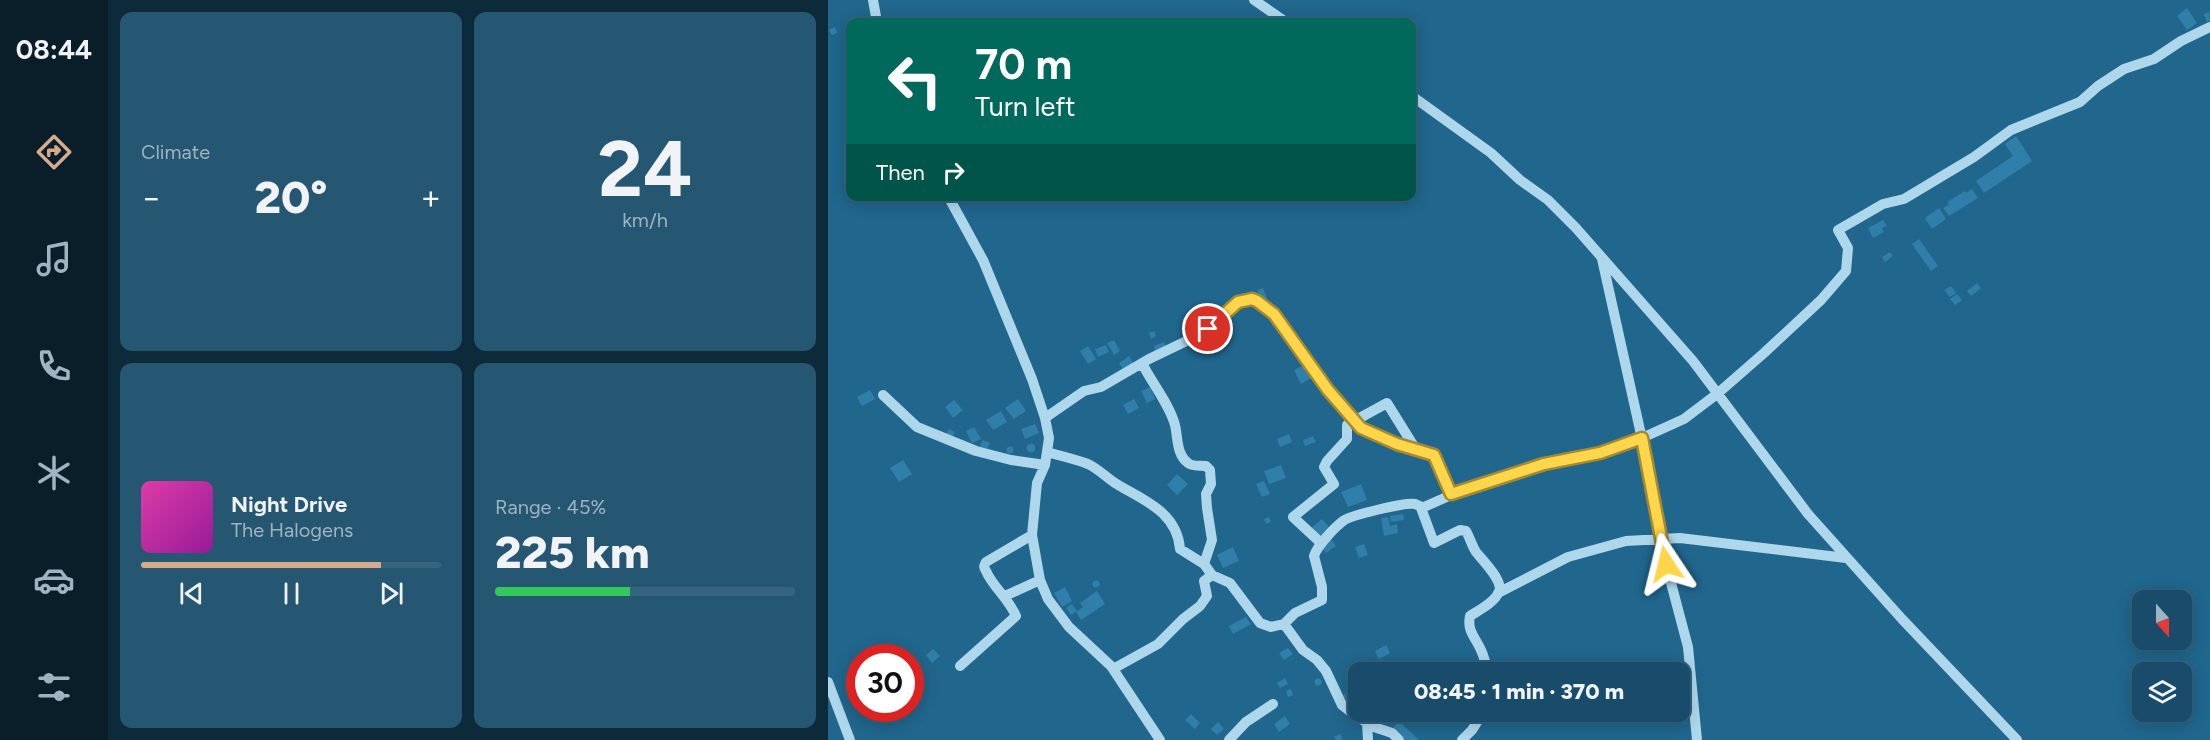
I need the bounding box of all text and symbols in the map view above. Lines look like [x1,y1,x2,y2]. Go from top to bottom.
text: 08:44 [16,33,92,66]
text: 70 m [975,39,1072,90]
icon: left [876,42,954,120]
text: Turn left [975,90,1075,123]
text: 24 [598,122,692,216]
icon: directions [33,131,75,173]
text: Climate [141,140,210,164]
icon: right [937,156,970,189]
text: Then [876,159,925,186]
text: 20° [254,170,328,224]
text: − [141,178,162,217]
text: + [420,178,441,217]
text: km/h [622,208,668,232]
icon: music [33,238,75,280]
pin [1182,303,1233,354]
icon: arrive [1191,312,1224,345]
icon: phone [33,345,75,387]
icon: climate [33,452,75,494]
text: Night Drive [231,491,347,518]
text: Range · 45% [495,495,606,519]
text: The Halogens [231,518,353,542]
text: 225 km [495,525,650,579]
position arrow [1634,532,1698,596]
icon: car [33,559,75,601]
icon: previous [175,577,208,610]
icon: pause [275,577,308,610]
icon: next [375,577,408,610]
north arrow [2132,590,2192,650]
map controls [2132,590,2192,722]
speed limit sign: 30 [846,644,924,722]
button: layers [2132,662,2192,722]
icon: filters [33,666,75,708]
text: 08:45 · 1 min · 370 m [1414,678,1624,705]

